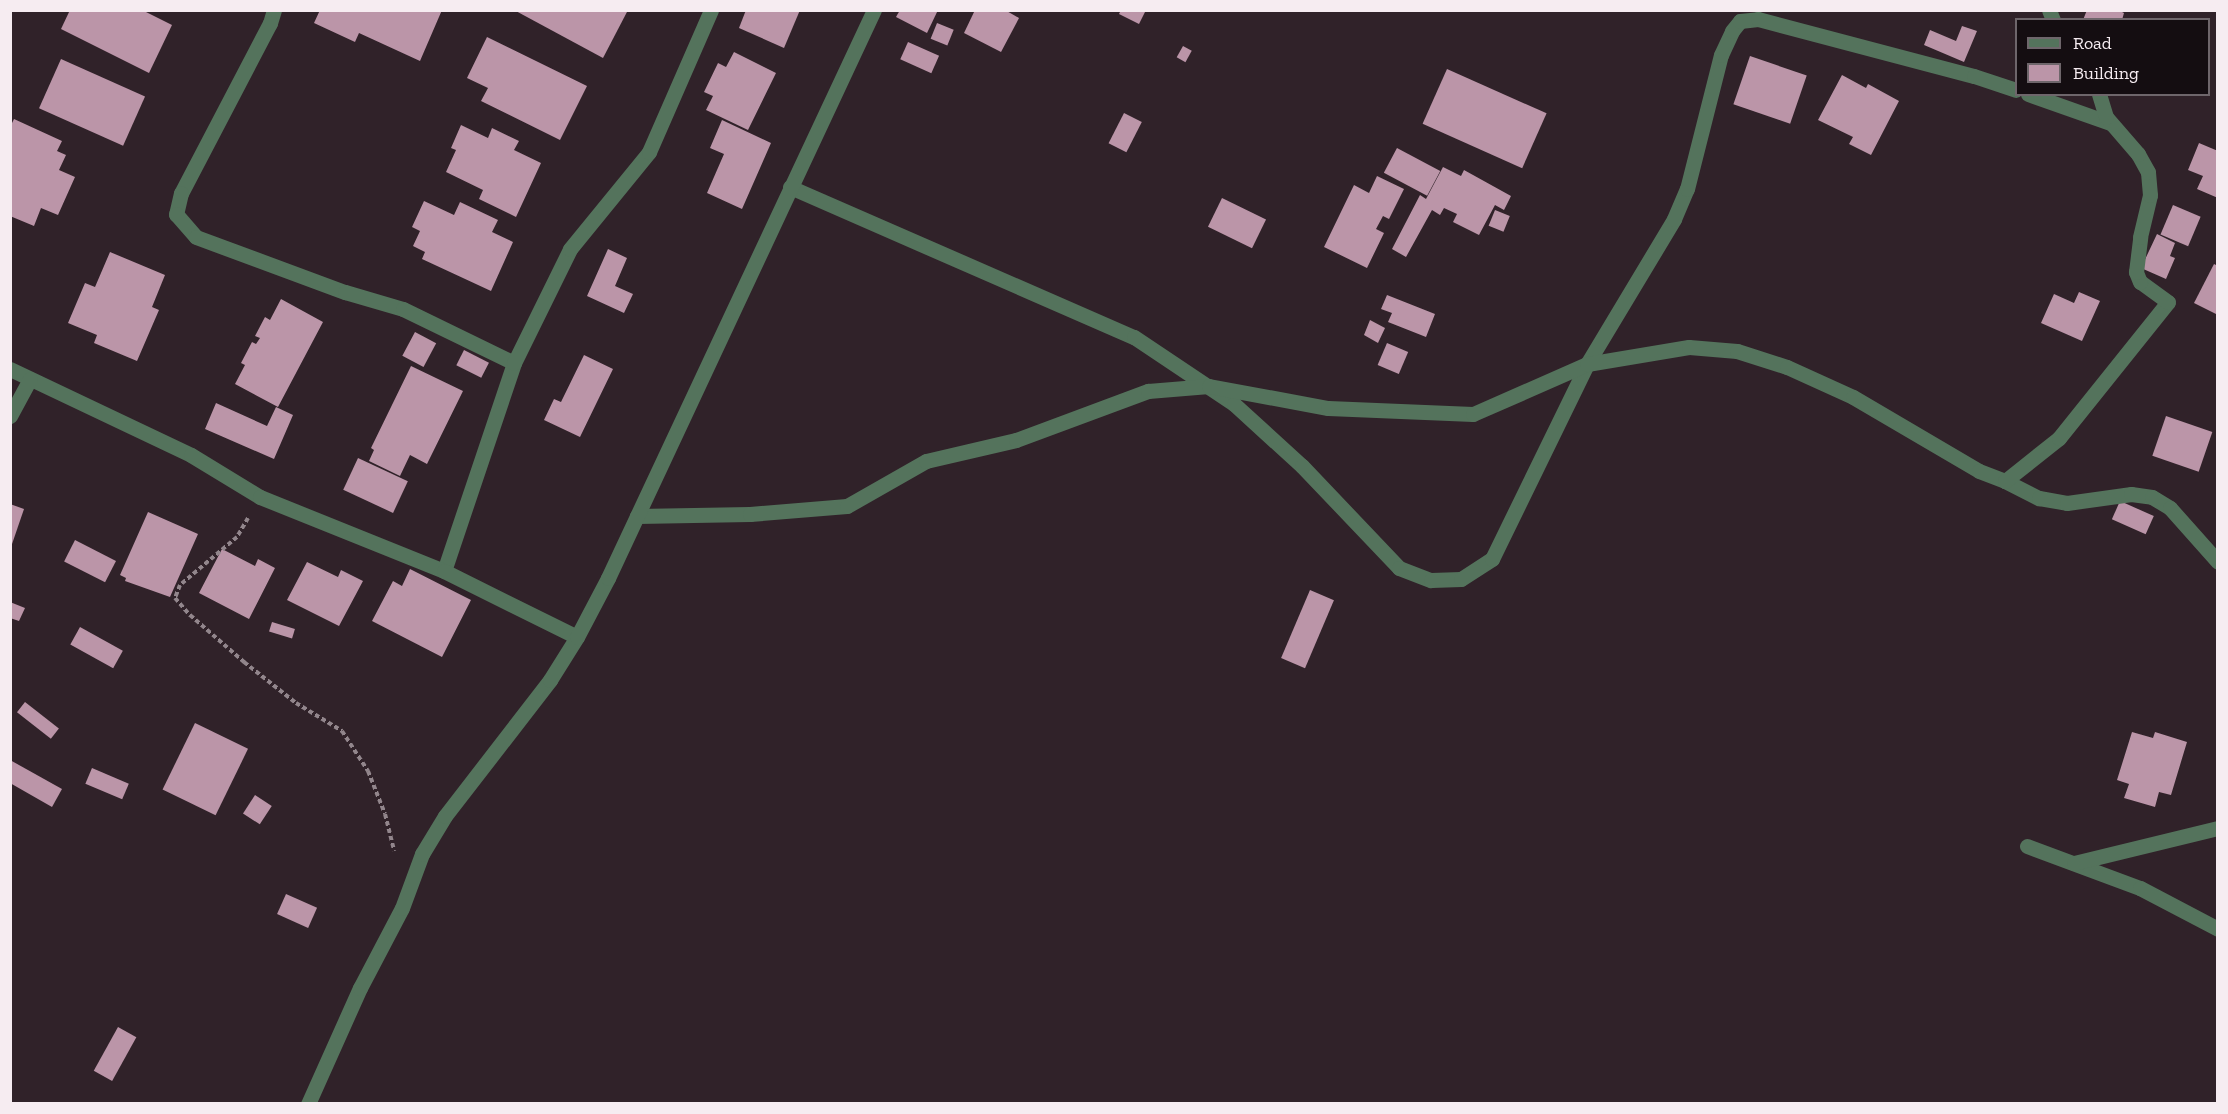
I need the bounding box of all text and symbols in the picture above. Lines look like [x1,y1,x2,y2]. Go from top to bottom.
legend [2015,18,2210,96]
text: Road [2073,32,2112,54]
text: Building [2073,62,2139,84]

